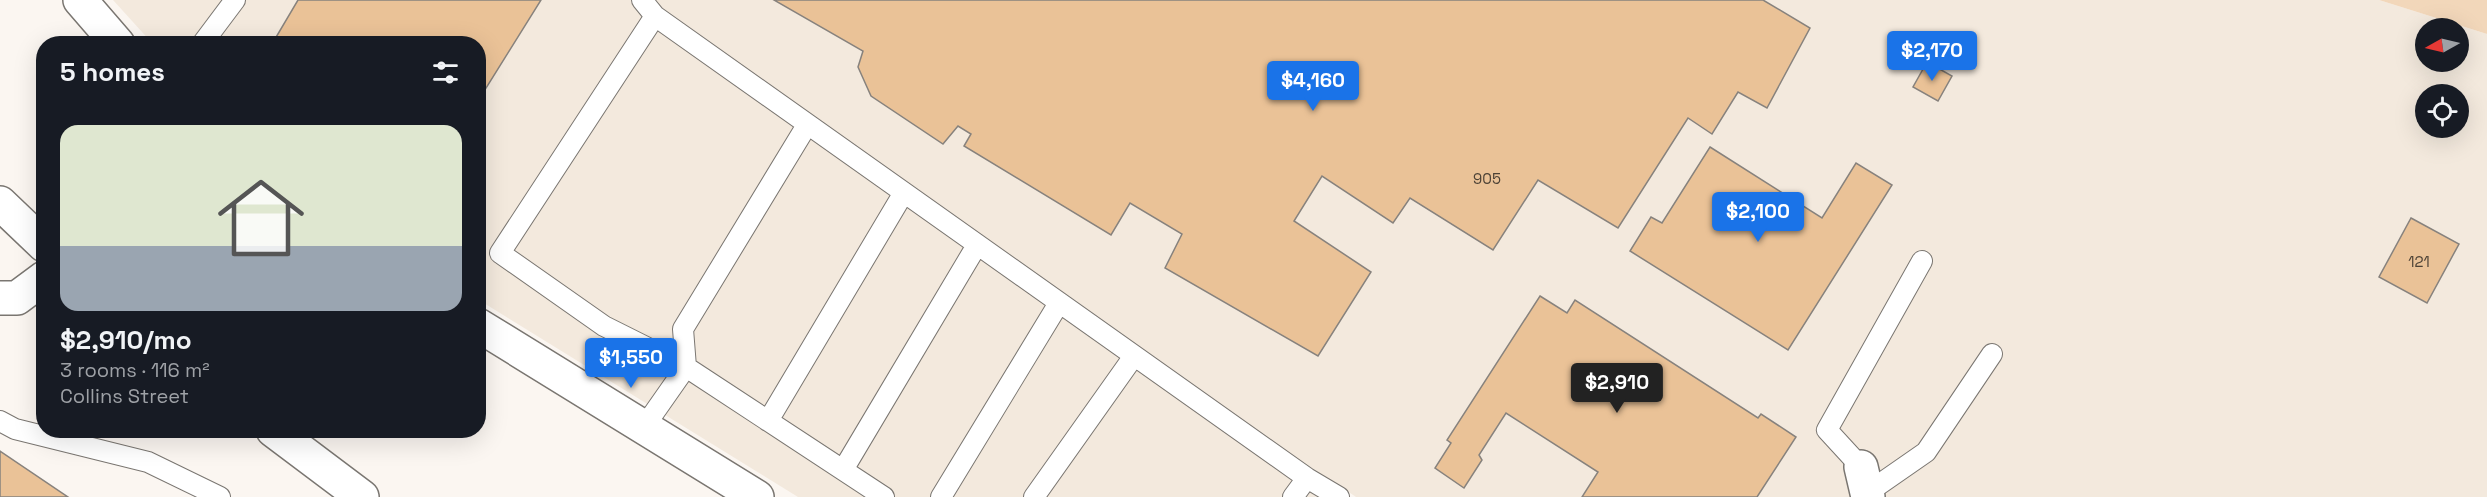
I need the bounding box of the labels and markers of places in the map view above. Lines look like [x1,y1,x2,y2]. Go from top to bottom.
pin: $2,170 [1883,31,1981,82]
pin: $4,160 [1264,61,1362,112]
pin: $2,100 [1709,192,1807,243]
pin: $1,550 [582,338,680,389]
pin: $2,910 [1568,363,1666,414]

